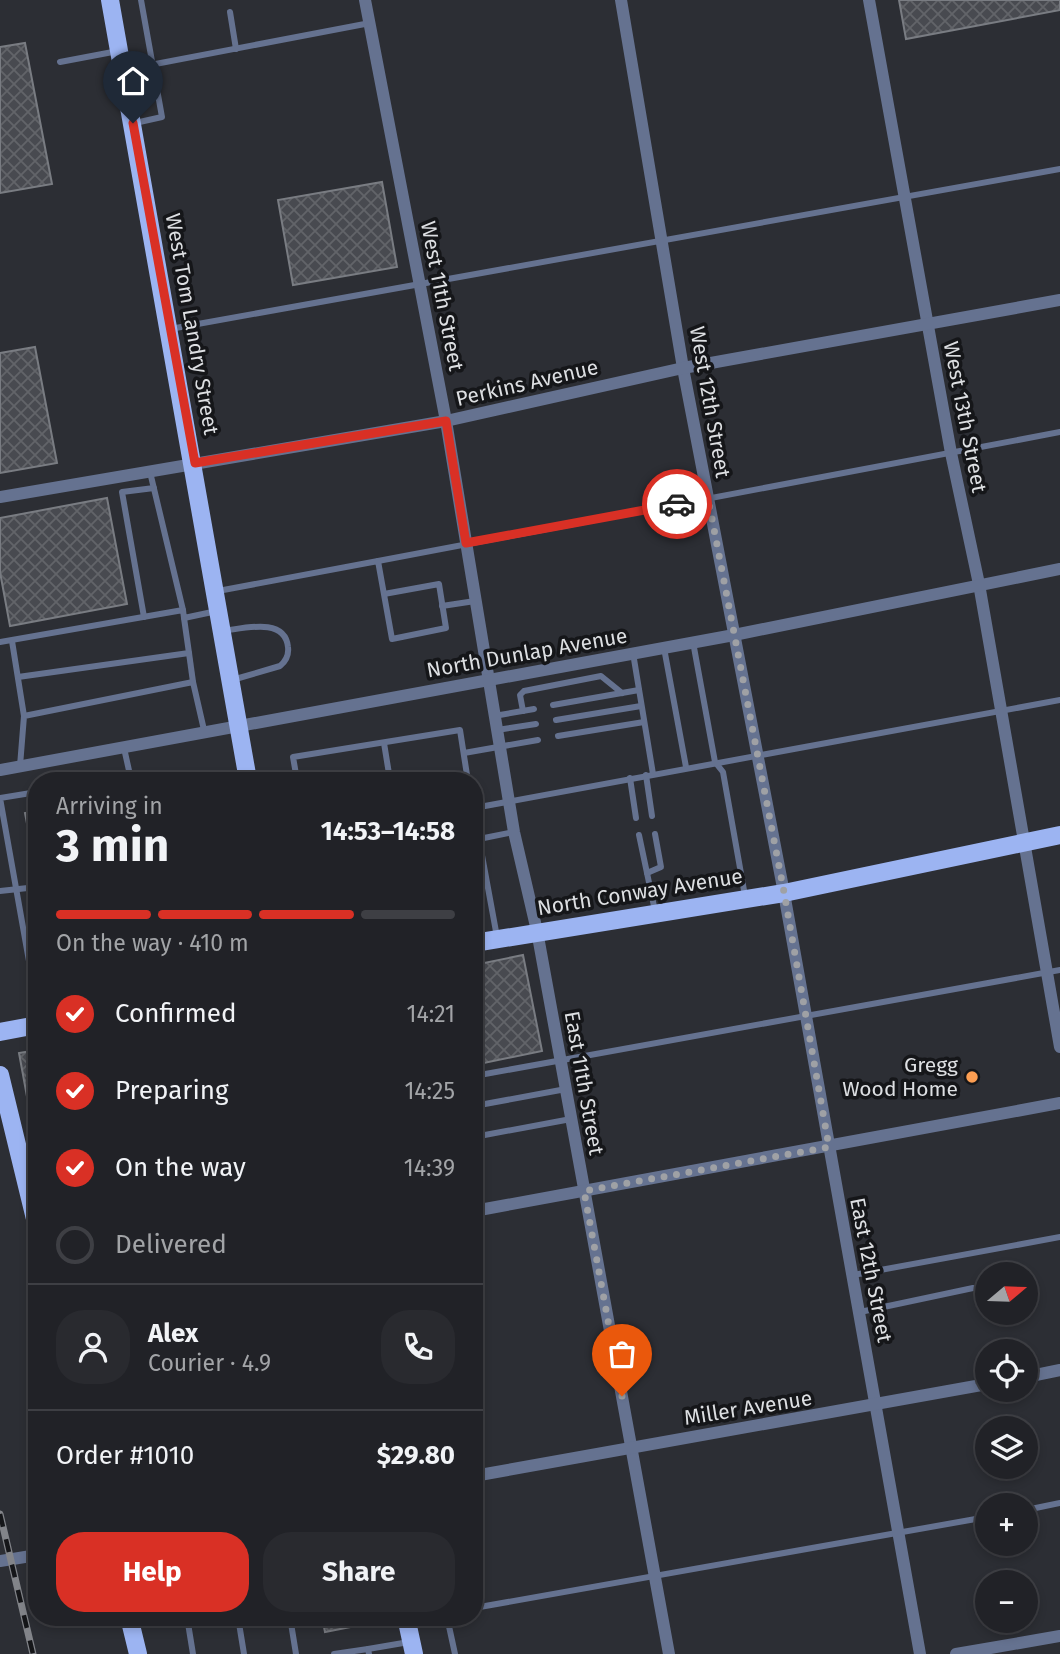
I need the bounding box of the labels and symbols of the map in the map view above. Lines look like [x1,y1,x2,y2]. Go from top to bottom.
pin [103,51,163,123]
street label: West Tom Landry Street [160,211,224,437]
street label: West 11th Street [415,219,469,373]
street label: West 12th Street [684,324,736,480]
street label: West 13th Street [938,339,992,495]
street label: Perkins Avenue [453,354,601,412]
courier [642,469,712,539]
street label: North Dunlap Avenue [425,623,629,683]
street label: North Conway Avenue [535,863,745,921]
street label: East 11th Street [559,1009,610,1157]
place label: Gregg Wood Home [842,1052,958,1102]
marker: Gregg Wood Home [964,1069,980,1085]
street label: East 12th Street [844,1195,898,1345]
north arrow [975,1262,1038,1325]
pin [592,1324,652,1396]
street label: Miller Avenue [682,1385,814,1431]

